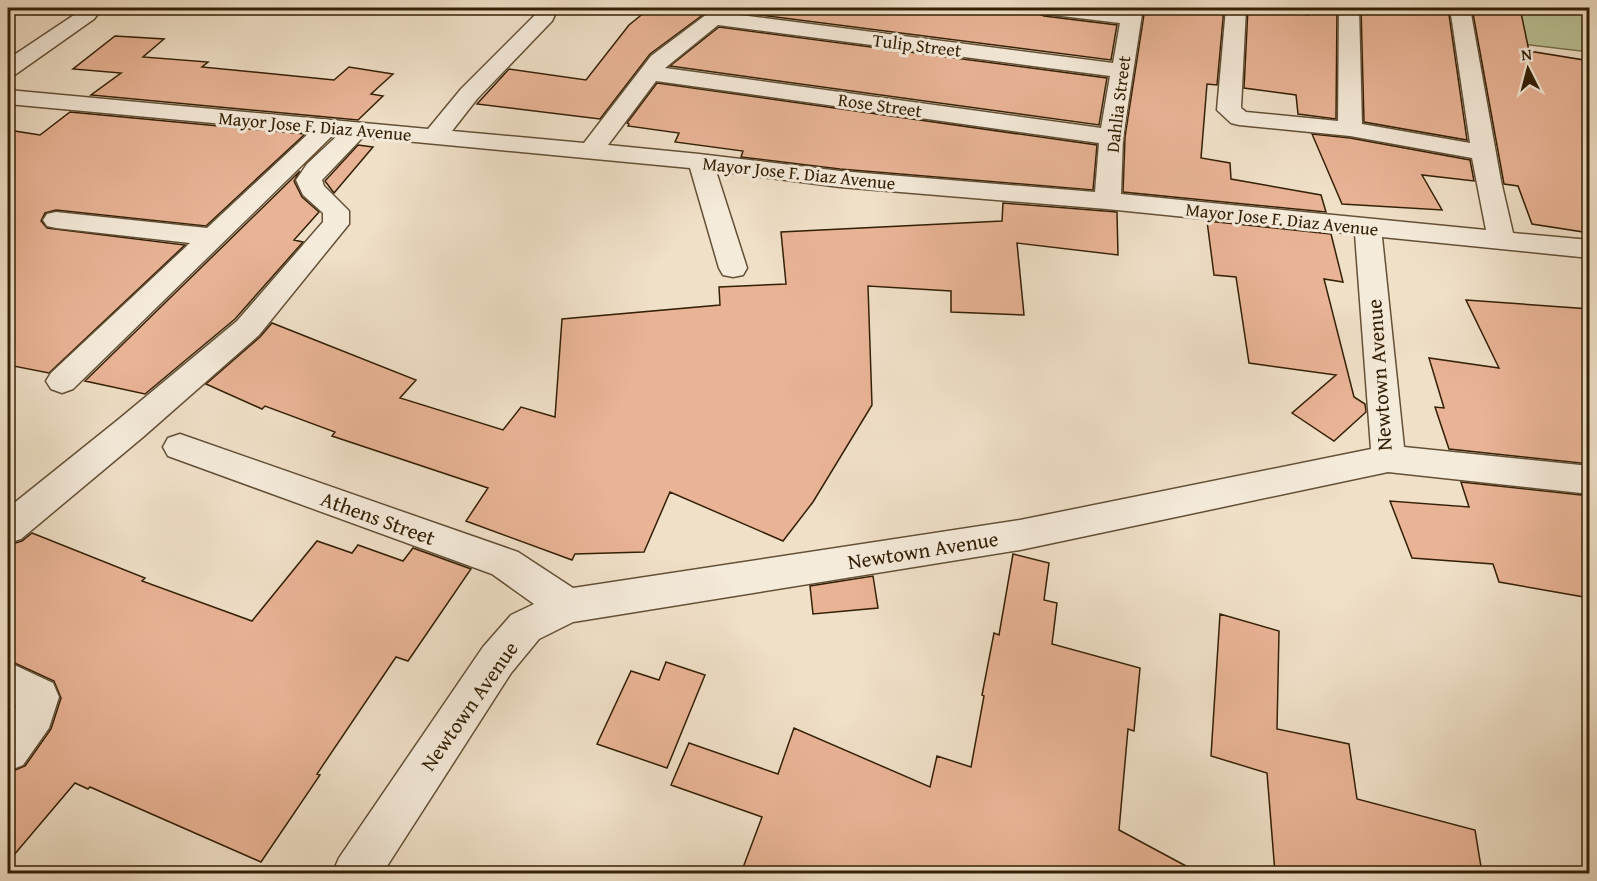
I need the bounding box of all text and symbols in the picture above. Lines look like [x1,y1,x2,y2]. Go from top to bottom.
street label: Tulip Street [871,26,964,64]
north arrow [1498,39,1558,99]
text: N [1520,42,1533,67]
street label: Dahlia Street [1099,53,1137,154]
street label: Rose Street [836,86,924,124]
street label: Mayor Jose F. Diaz Avenue [217,104,413,148]
street label: Mayor Jose F. Diaz Avenue [701,149,897,197]
street label: Mayor Jose F. Diaz Avenue [1184,195,1380,243]
street label: Newtown Avenue [1358,298,1400,452]
street label: Athens Street [316,483,440,553]
street label: Newtown Avenue [845,523,1001,577]
street label: Newtown Avenue [413,635,525,777]

